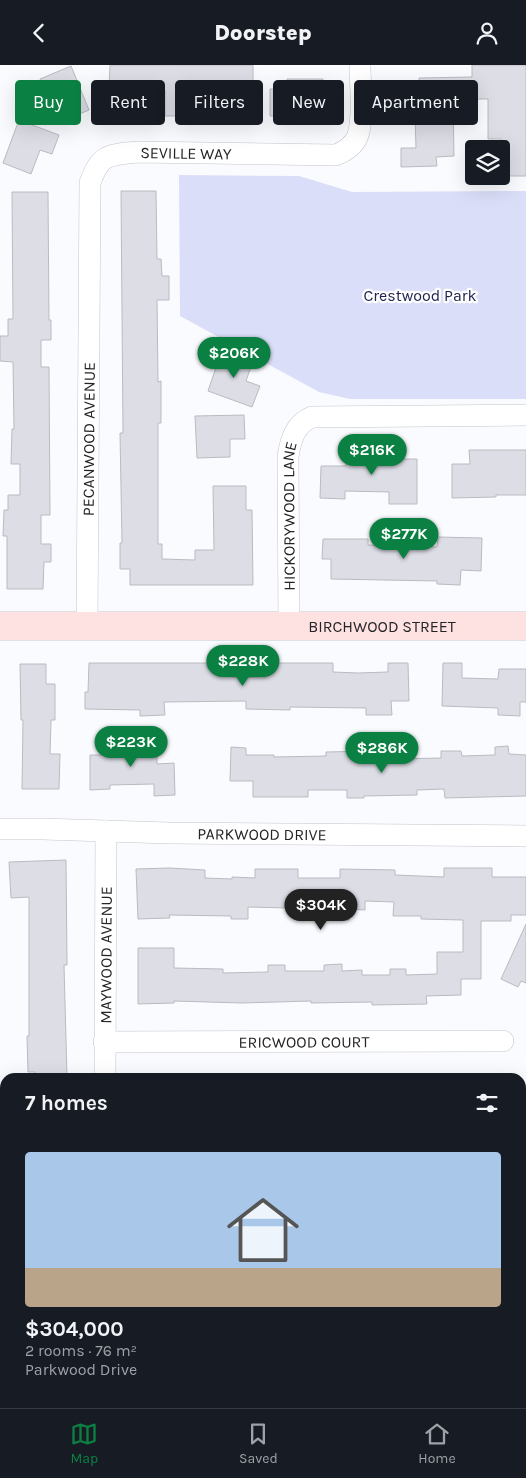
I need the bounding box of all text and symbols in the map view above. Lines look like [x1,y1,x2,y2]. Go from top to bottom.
icon: back [25,19,53,47]
icon: person [473,19,501,47]
text: Doorstep [214,20,312,46]
chip: Buy [15,80,81,125]
chip: Rent [91,80,165,125]
chip: Filters [175,80,263,125]
chip: New [273,80,344,125]
chip: Apartment [354,80,478,125]
map controls [465,140,510,185]
button: layers [465,140,510,185]
street label: SEVILLE WAY [140,143,232,163]
park label: Crestwood Park [363,286,477,305]
pin: $206K [199,337,269,379]
text: $206K [209,343,260,362]
street label: PECANWOOD AVENUE [79,362,99,516]
pin: $216K [337,433,407,476]
street label: HICKORYWOOD LANE [278,439,301,591]
text: $216K [349,440,395,459]
pin: $277K [369,517,439,560]
text: $277K [380,524,428,543]
street label: BIRCHWOOD STREET [308,617,456,636]
pin: $228K [208,645,278,687]
text: $228K [217,651,269,670]
pin: $223K [96,725,166,768]
pin: $286K [347,731,417,774]
text: $223K [106,732,156,751]
text: $286K [356,738,408,757]
street label: PARKWOOD DRIVE [197,824,327,844]
street label: MAYWOOD AVENUE [96,886,116,1024]
pin: $304K [286,889,356,931]
text: $304K [295,895,347,914]
street label: ERICWOOD COURT [239,1032,369,1052]
icon: filters [473,1089,501,1117]
text: 7 homes [25,1091,108,1115]
icon: home [218,1185,308,1275]
text: $304,000 [25,1317,123,1341]
text: 2 rooms · 76 m² [25,1341,137,1360]
text: Parkwood Drive [25,1360,137,1379]
tab: Map [70,1420,98,1467]
tab: Saved [239,1420,278,1467]
tab: Home [418,1420,456,1467]

